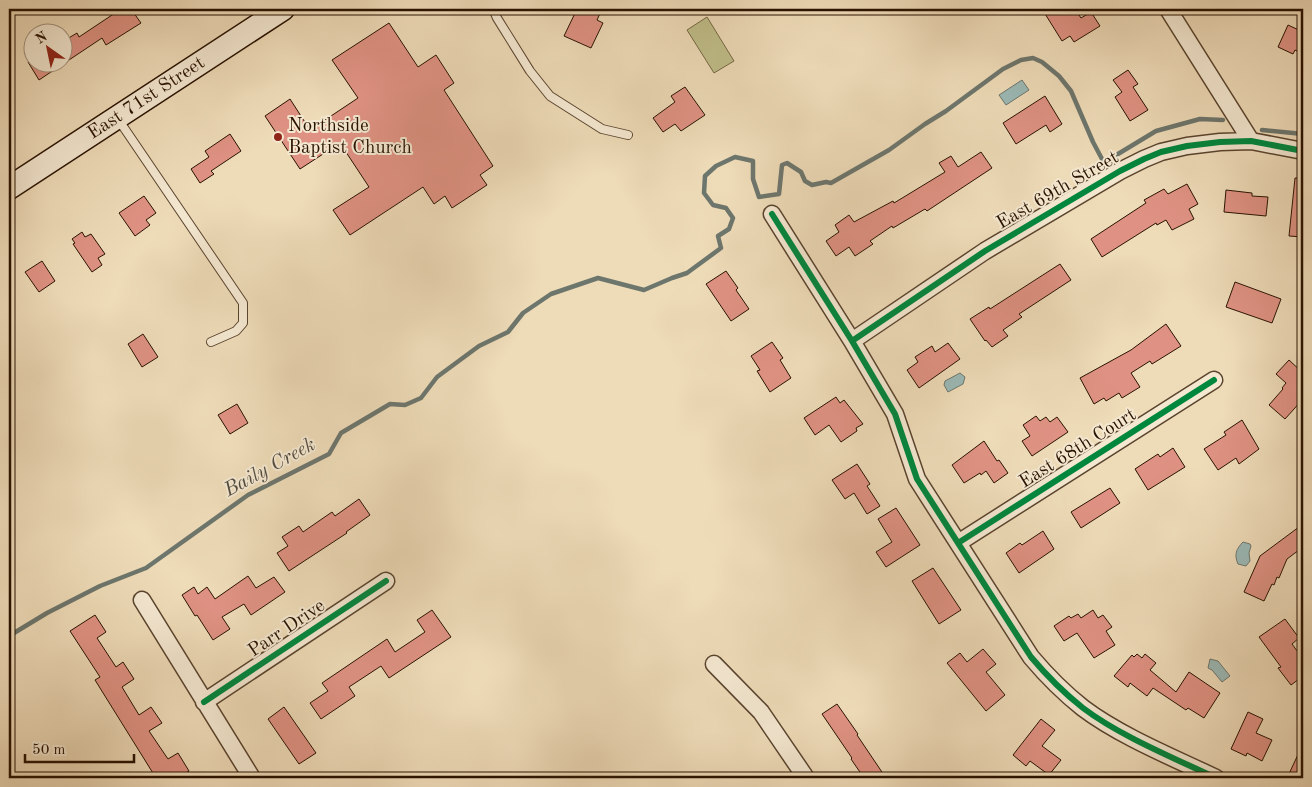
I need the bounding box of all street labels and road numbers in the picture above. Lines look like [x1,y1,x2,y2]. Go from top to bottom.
street label: East 71st Street [84,53,208,143]
street label: East 69th Street [994,148,1122,234]
street label: East 68th Court [1016,405,1140,493]
street label: Parr Drive [245,597,329,661]

